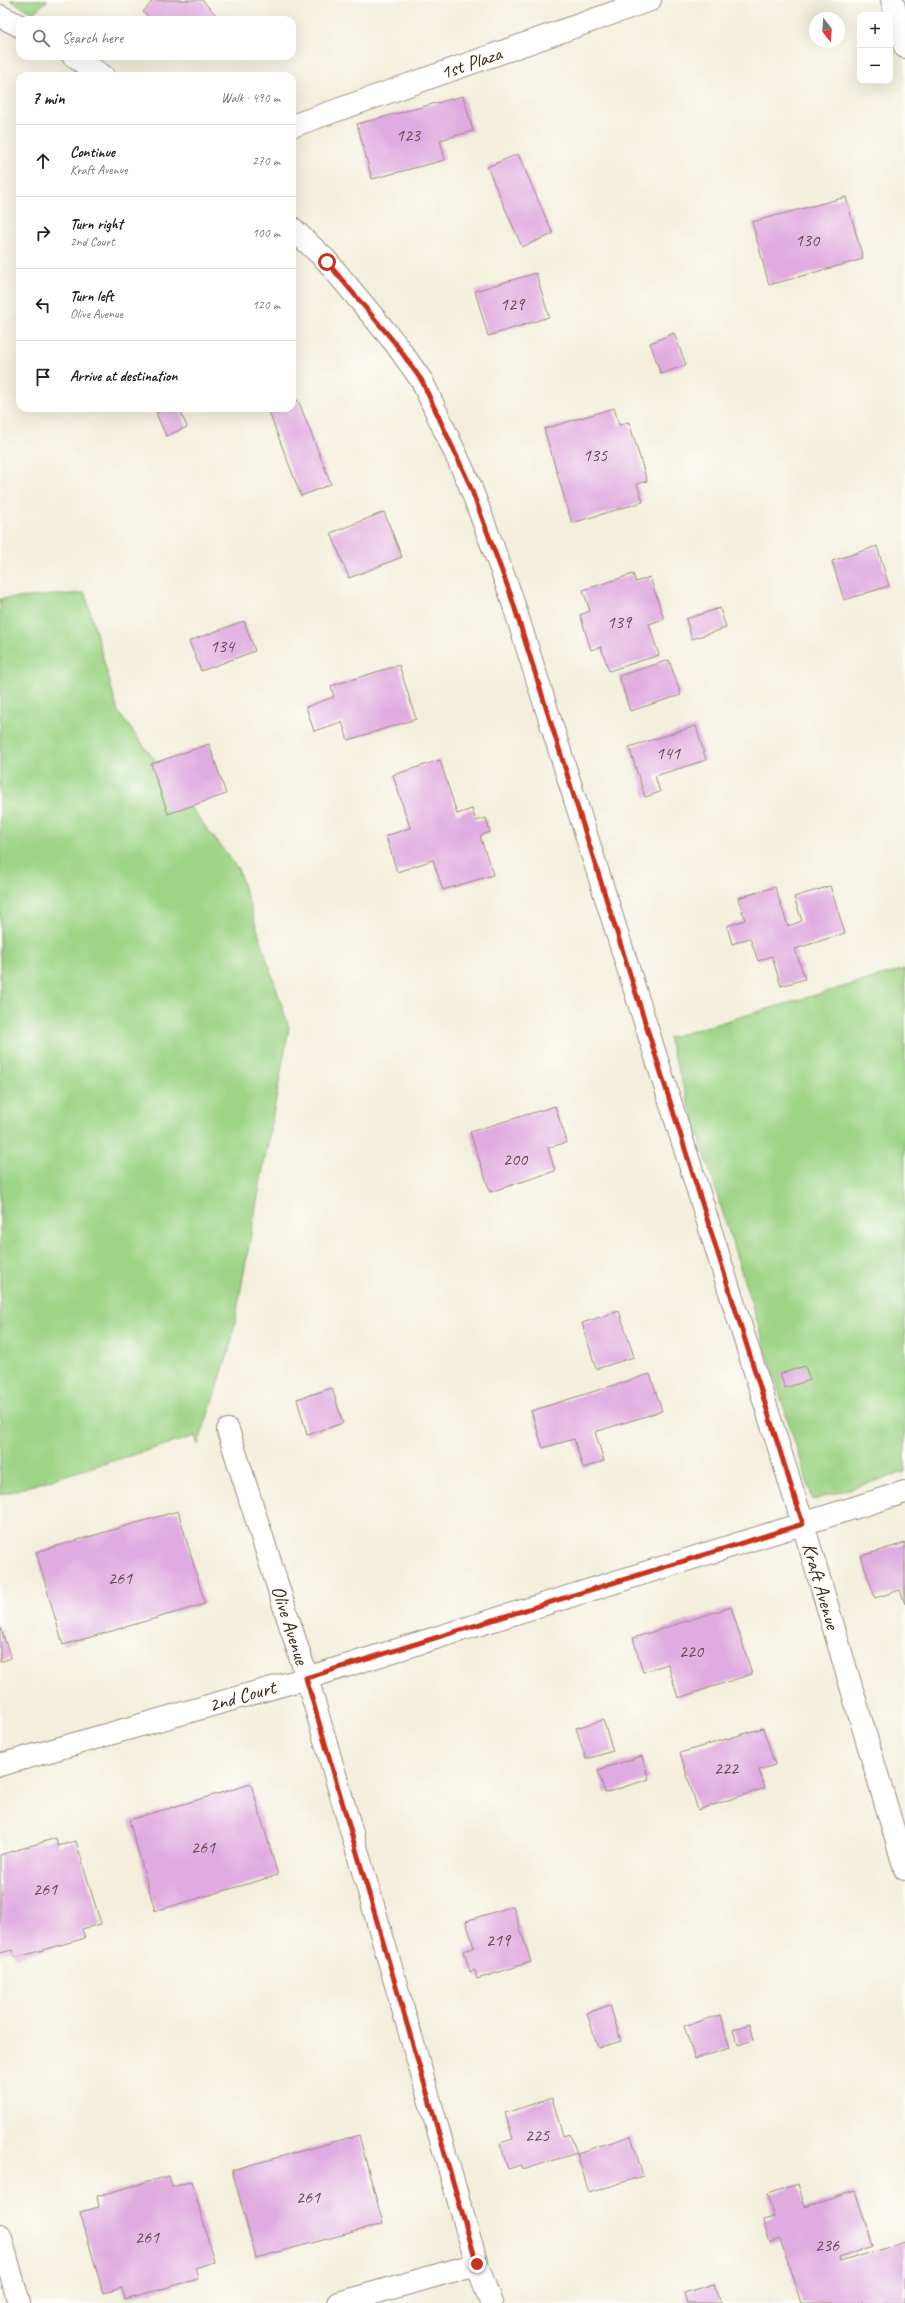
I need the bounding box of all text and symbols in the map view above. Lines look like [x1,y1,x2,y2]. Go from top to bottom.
north arrow [809,12,845,48]
map controls [857,12,893,84]
button: + [857,12,893,48]
search box [16,16,296,60]
icon: search [30,27,52,49]
text: Search here [62,29,123,48]
street label: 1st Plaza [437,40,507,85]
button: − [857,48,893,84]
text: 7 min [32,88,65,109]
text: Walk · 490 m [221,90,280,106]
house number: 123 [396,124,422,146]
text: Continue [70,143,115,162]
icon: ahead [32,150,54,172]
text: 270 m [252,153,280,169]
text: Kraft Avenue [70,162,127,178]
text: Turn right [70,215,123,234]
icon: right [32,222,54,244]
text: 100 m [252,225,280,241]
house number: 130 [795,229,821,251]
text: 2nd Court [70,234,114,250]
route start [318,253,336,271]
text: Turn left [70,287,113,306]
house number: 129 [500,293,526,315]
icon: left [32,294,54,316]
text: 120 m [252,297,280,313]
text: Olive Avenue [70,306,123,322]
icon: arrive [32,366,54,388]
text: Arrive at destination [70,367,177,386]
house number: 135 [583,444,608,466]
house number: 139 [607,611,633,633]
house number: 134 [210,635,236,657]
house number: 141 [656,742,681,764]
house number: 200 [503,1148,529,1170]
street label: Kraft Avenue [797,1540,846,1633]
house number: 261 [108,1567,133,1589]
street label: Olive Avenue [266,1582,315,1669]
house number: 220 [679,1640,705,1662]
street label: 2nd Court [206,1674,281,1717]
house number: 222 [714,1757,740,1779]
house number: 261 [191,1836,216,1858]
house number: 261 [33,1878,58,1900]
house number: 219 [486,1929,512,1951]
house number: 225 [525,2124,550,2146]
house number: 261 [296,2186,321,2208]
house number: 261 [135,2226,160,2248]
house number: 236 [815,2234,840,2256]
route end [468,2255,486,2273]

